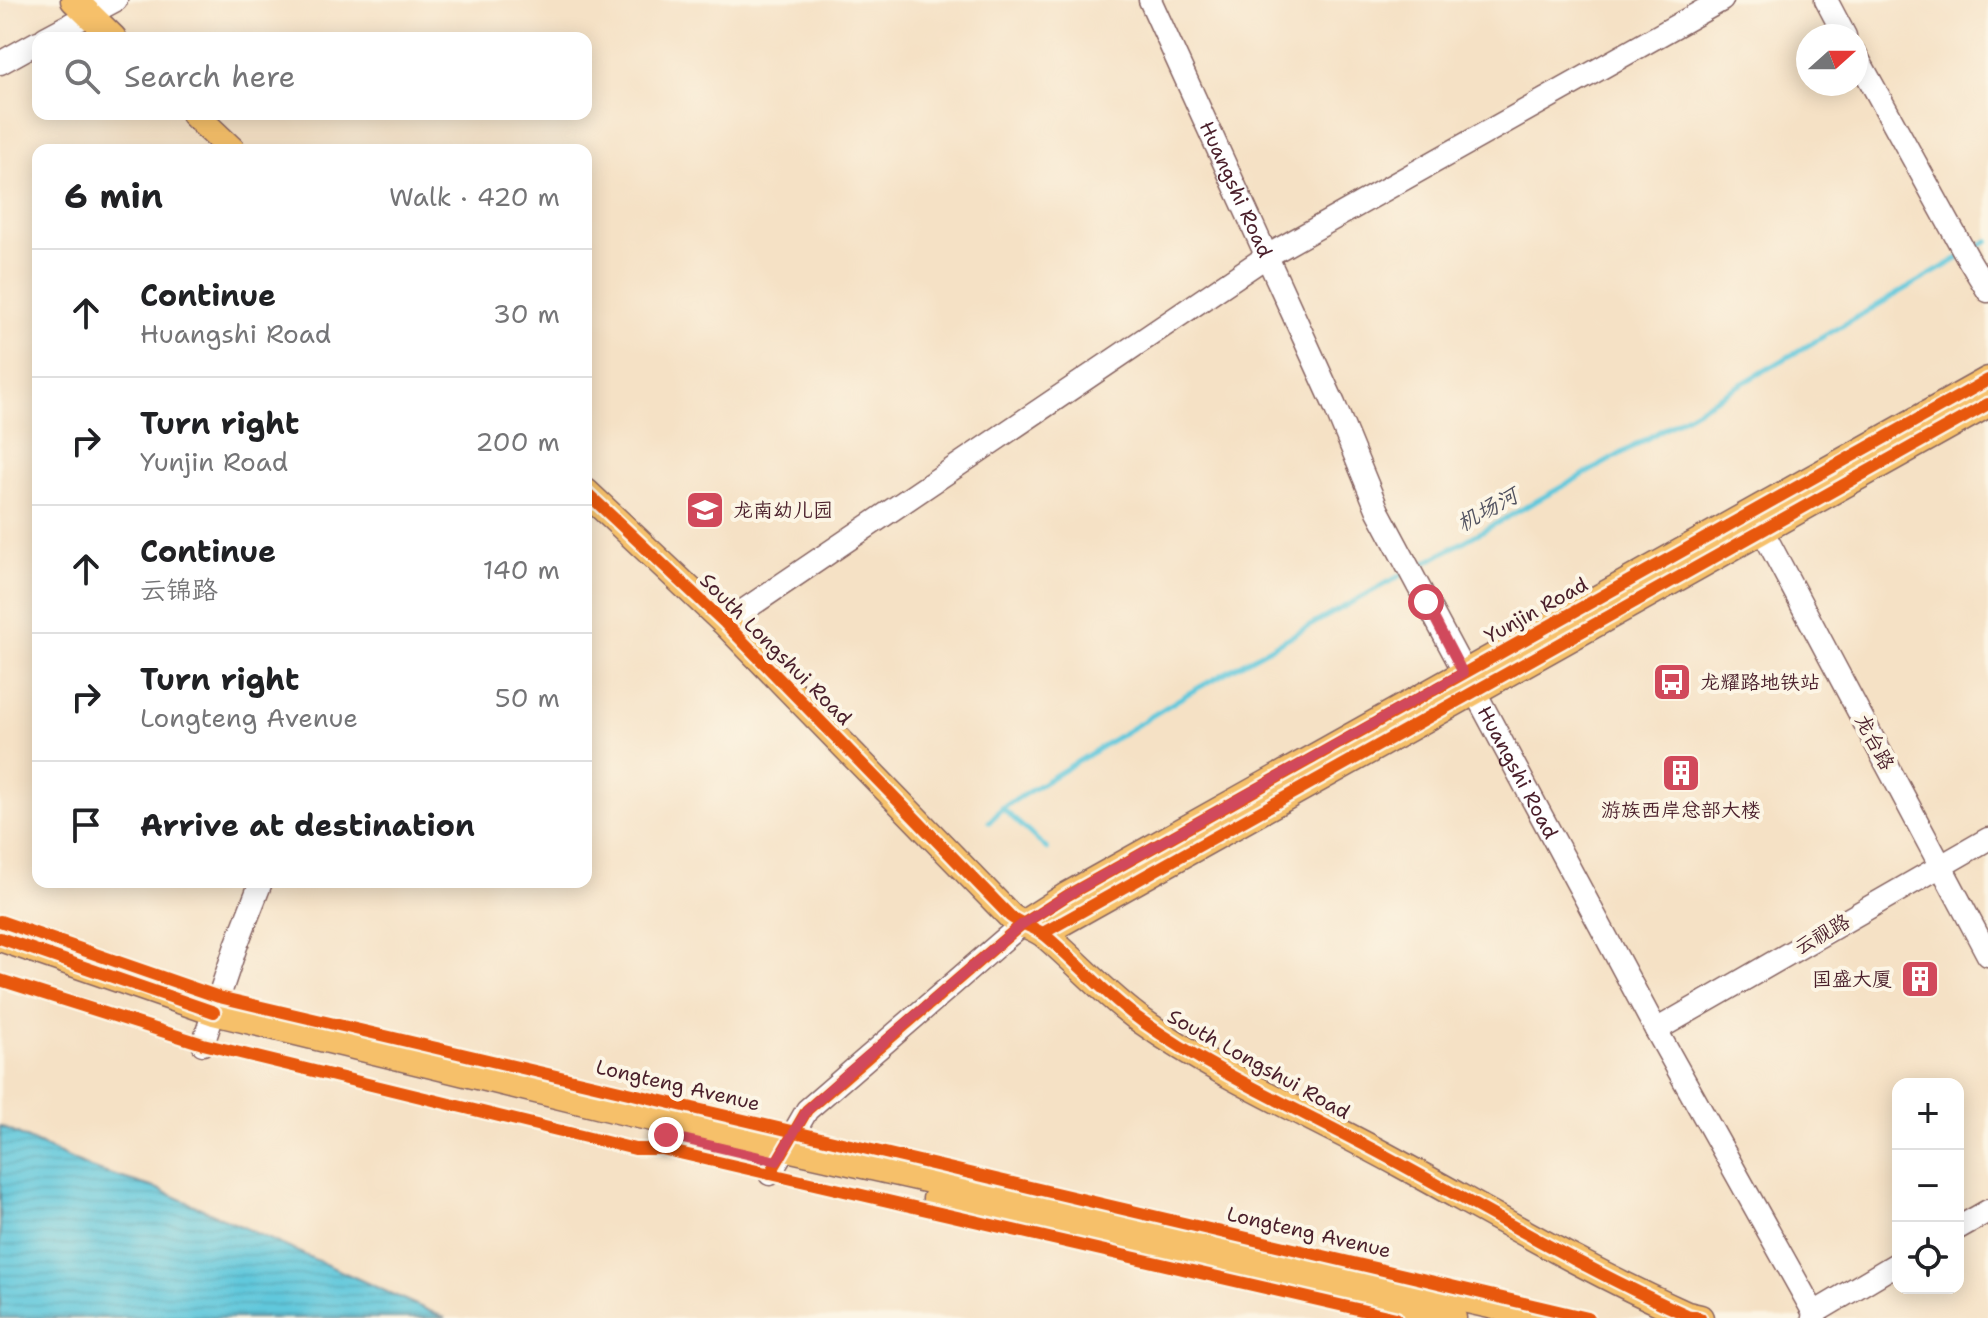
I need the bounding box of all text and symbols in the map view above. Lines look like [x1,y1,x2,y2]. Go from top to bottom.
north arrow [1796,24,1868,96]
search box [32,32,592,120]
icon: search [60,54,104,98]
text: Search here [124,56,295,97]
street label: Huangshi Road [1194,117,1279,262]
text: 6 min [64,173,163,219]
text: Walk · 420 m [389,179,560,214]
text: Continue [140,275,276,316]
icon: ahead [64,291,108,335]
text: 30 m [493,296,560,331]
text: Huangshi Road [140,316,331,351]
text: Turn right [140,403,299,444]
icon: right [64,419,108,463]
text: 200 m [475,424,560,459]
text: Yunjin Road [140,444,288,479]
water label: 机场河 [1451,479,1526,538]
school or university icon: 龙南幼儿园 [684,489,726,531]
place label: 龙南幼儿园 [733,497,833,523]
text: Continue [140,531,276,572]
icon: ahead [64,547,108,591]
text: 140 m [483,552,560,587]
street label: South Longshui Road [694,567,858,731]
street label: Yunjin Road [1480,571,1592,649]
text: 云锦路 [140,572,218,607]
route start [1408,584,1444,620]
text: Turn right [140,659,299,700]
bus stop icon: 龙耀路地铁站 [1651,661,1693,703]
place label: 龙耀路地铁站 [1700,669,1820,695]
icon: right [64,675,108,719]
text: 50 m [495,680,560,715]
text: Longteng Avenue [140,700,358,735]
street label: Huangshi Road [1472,701,1564,844]
street label: 龙台路 [1849,709,1901,775]
building icon: 游族西岸总部大楼 [1660,752,1702,794]
place label: 游族西岸总部大楼 [1601,797,1761,823]
icon: arrive [64,803,108,847]
text: Arrive at destination [140,805,475,846]
street label: 云视路 [1790,907,1855,960]
building icon: 国盛大厦 [1899,958,1941,1000]
place label: 国盛大厦 [1812,966,1892,992]
street label: South Longshui Road [1163,1003,1355,1125]
street label: Longteng Avenue [593,1053,763,1117]
map controls [1892,1078,1964,1294]
button: + [1892,1078,1964,1150]
route end [648,1117,684,1153]
button: − [1892,1150,1964,1222]
street label: Longteng Avenue [1224,1200,1394,1264]
button: locate [1892,1222,1964,1294]

